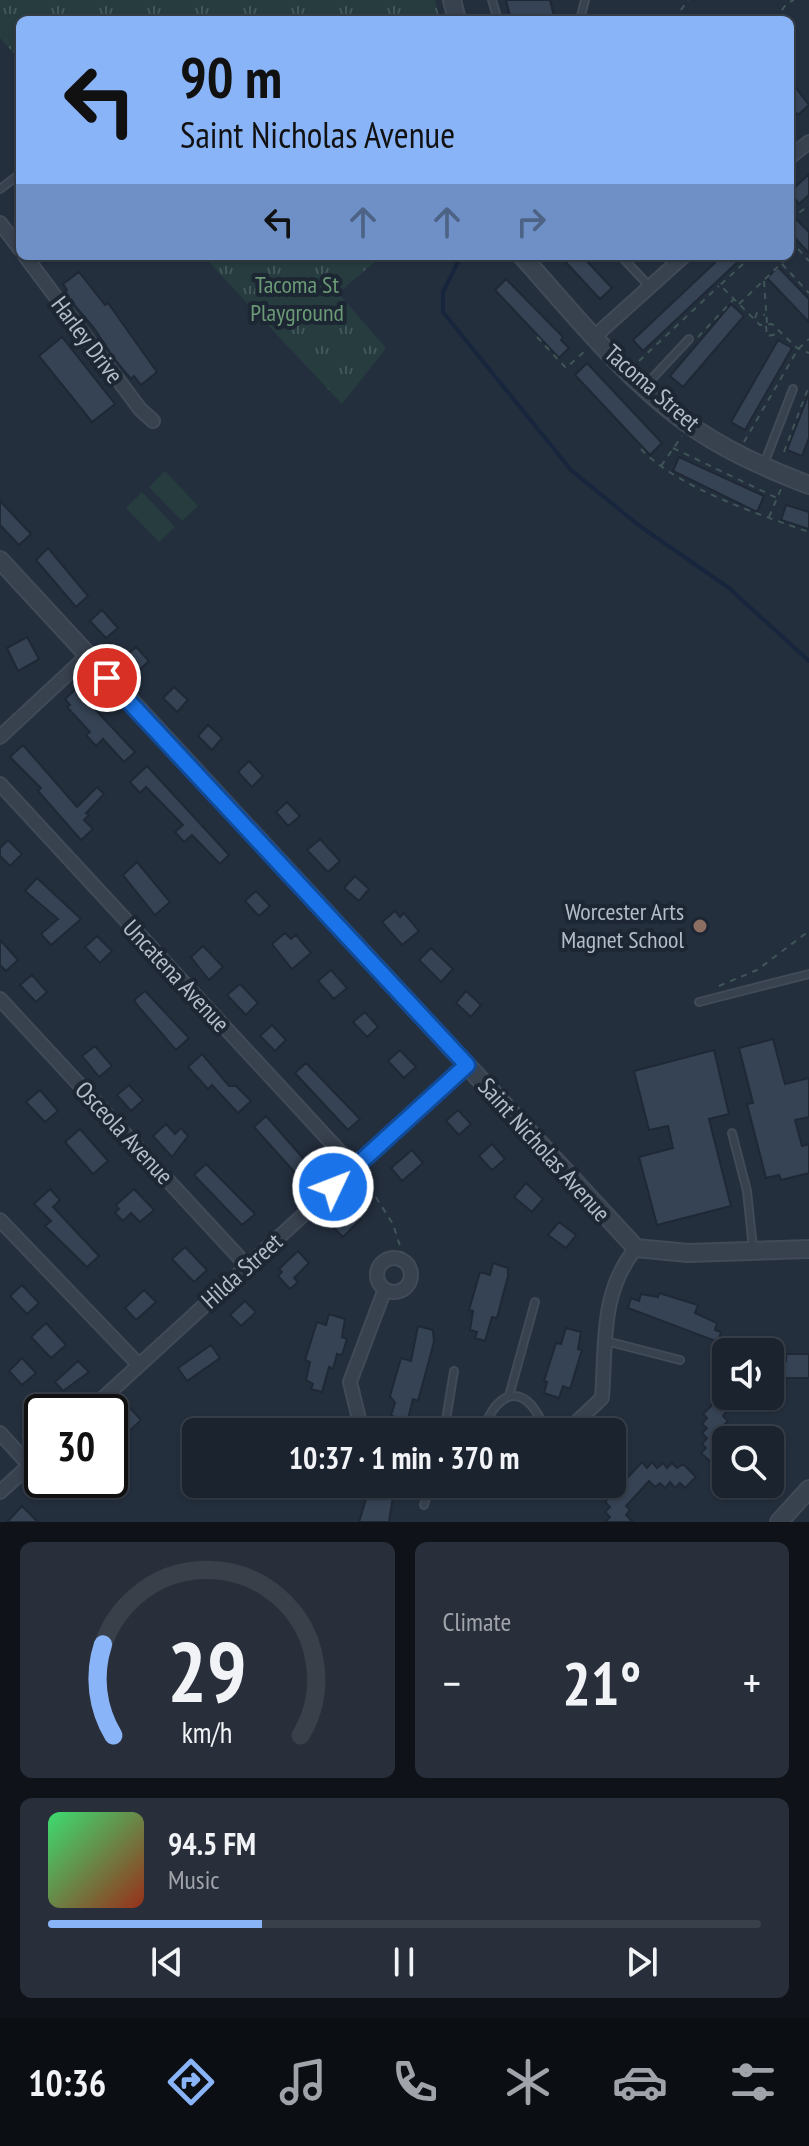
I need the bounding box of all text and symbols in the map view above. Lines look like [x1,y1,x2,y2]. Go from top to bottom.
text: 90 m [180,41,282,113]
icon: left [48,48,152,152]
text: Saint Nicholas Avenue [180,111,455,158]
icon: left [257,200,301,244]
icon: ahead [341,200,385,244]
icon: ahead [425,200,469,244]
icon: right [509,200,553,244]
park label: Tacoma St Playground [250,269,344,328]
street label: Harley Drive [45,290,130,389]
street label: Tacoma Street [598,338,707,438]
pin [73,644,141,712]
icon: arrive [85,656,129,700]
place label: Worcester Arts Magnet School [561,896,684,955]
street label: Uncatena Avenue [116,913,236,1038]
marker: Worcester Arts Magnet School [691,917,709,935]
street label: Saint Nicholas Avenue [472,1071,617,1228]
street label: Osceola Avenue [69,1075,180,1191]
position arrow [291,1145,375,1229]
street label: Hilda Street [195,1226,289,1315]
map controls [712,1338,784,1498]
button: sound [712,1338,784,1410]
speed limit sign: 30 [24,1394,128,1498]
button: search [712,1426,784,1498]
text: 10:37 · 1 min · 370 m [289,1438,519,1477]
text: Climate [443,1605,511,1638]
text: 29 [167,1617,247,1725]
text: 21° [562,1644,641,1722]
text: − [443,1654,461,1711]
text: + [743,1654,761,1711]
text: km/h [182,1714,233,1751]
text: 94.5 FM [168,1824,256,1863]
text: Music [168,1863,220,1896]
icon: previous [145,1940,189,1984]
icon: pause [382,1940,426,1984]
icon: next [620,1940,664,1984]
icon: directions [163,2054,219,2110]
icon: music [275,2054,331,2110]
icon: phone [387,2054,443,2110]
icon: climate [500,2054,556,2110]
icon: car [612,2054,668,2110]
icon: filters [725,2054,781,2110]
text: 10:36 [28,2059,106,2106]

